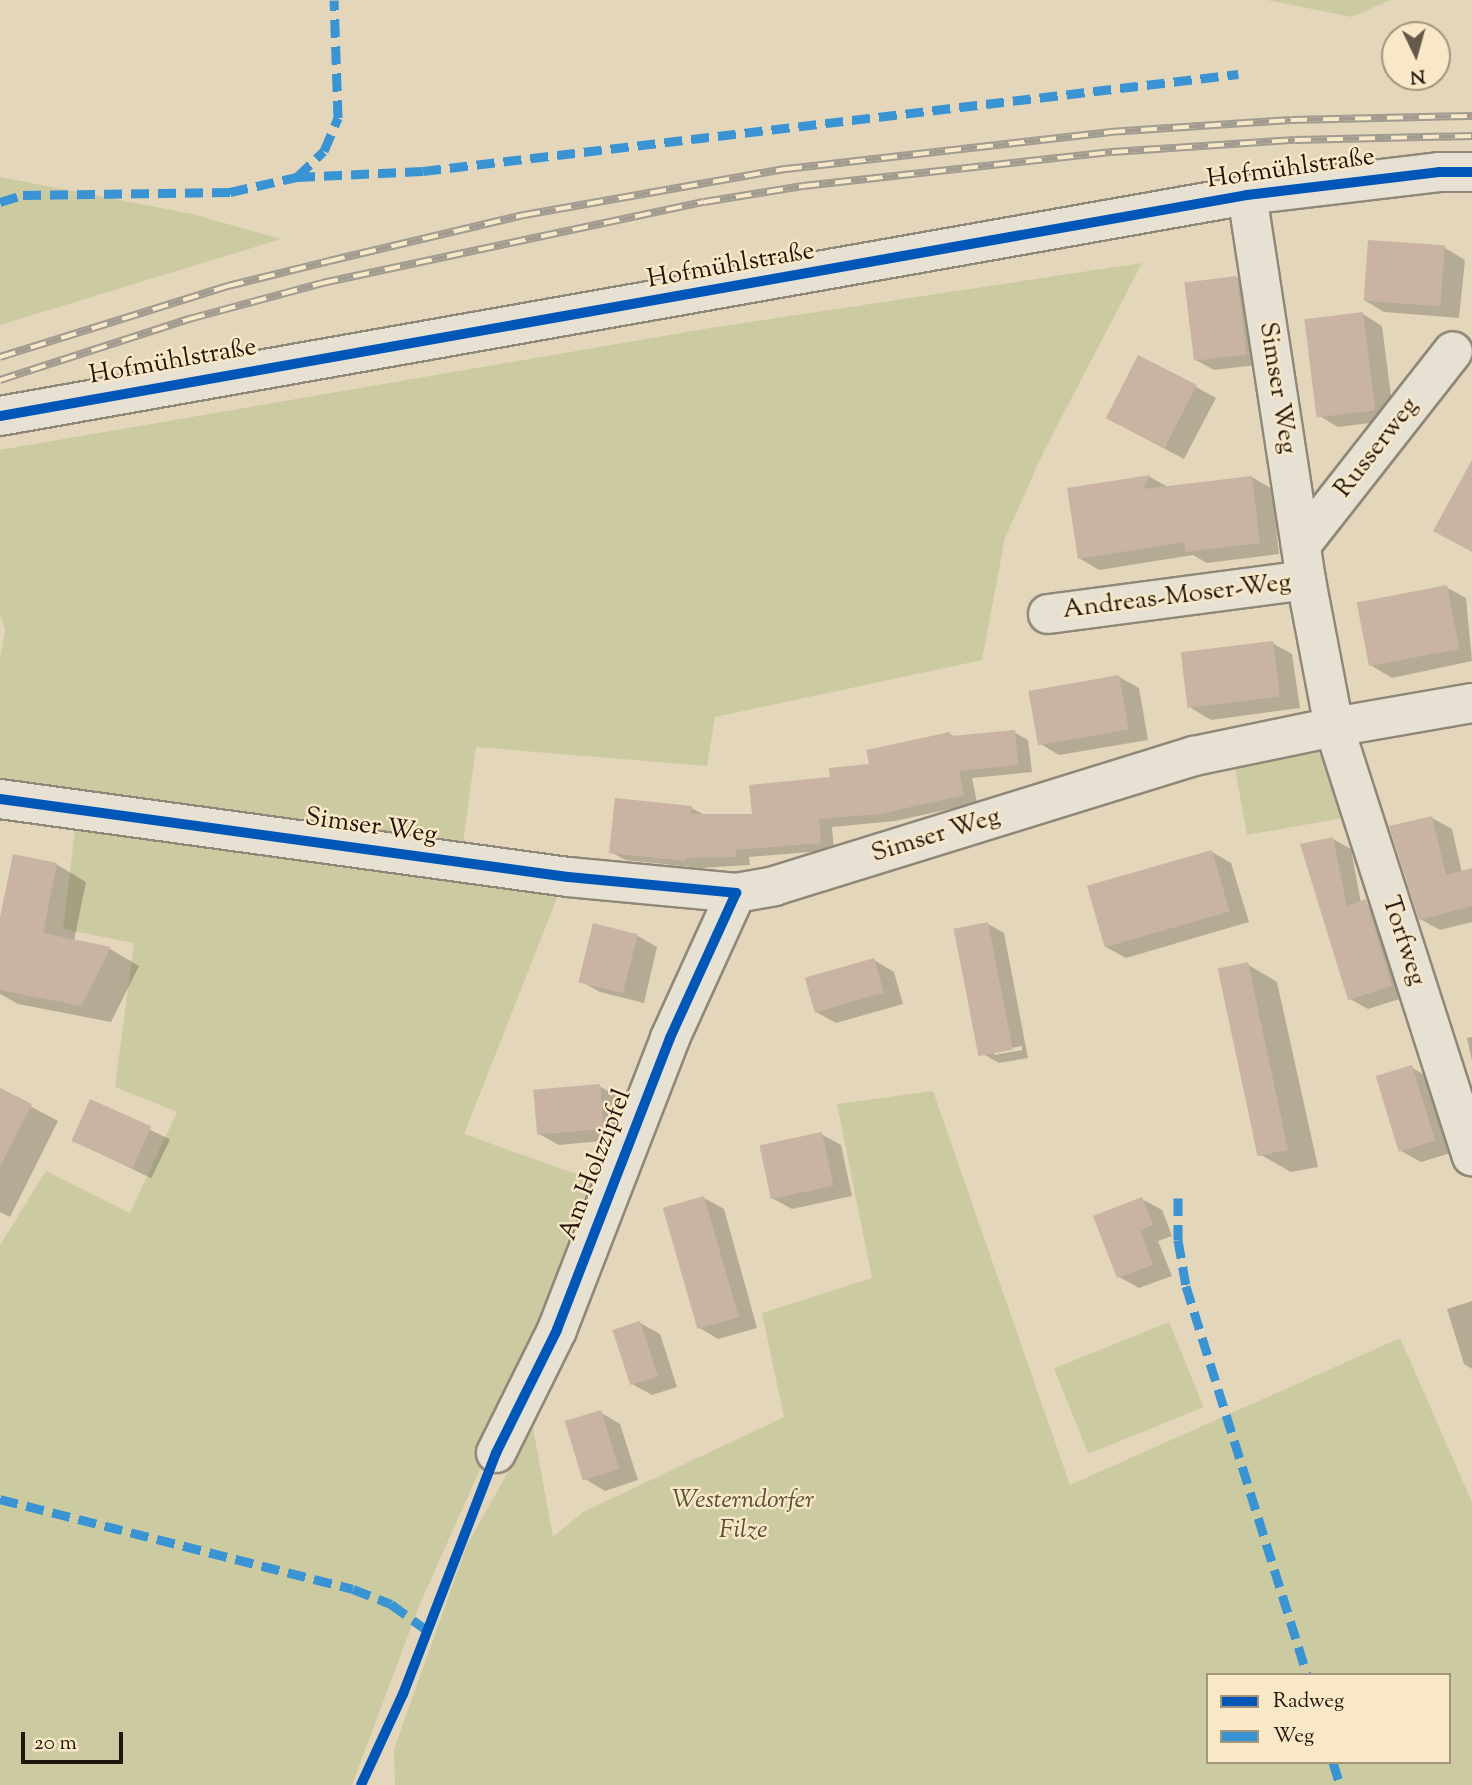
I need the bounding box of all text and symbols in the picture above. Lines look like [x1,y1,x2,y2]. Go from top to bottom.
north arrow [1381,21,1451,91]
text: N [1409,61,1426,90]
street label: Hofmühlstraße [1205,142,1377,196]
street label: Hofmühlstraße [645,236,817,296]
street label: Simser Weg [1251,320,1303,456]
street label: Hofmühlstraße [87,332,259,392]
street label: Russerweg [1328,392,1426,504]
street label: Andreas-Moser-Weg [1061,568,1293,626]
street label: Simser Weg [303,802,439,852]
street label: Simser Weg [868,802,1004,870]
street label: Torfweg [1374,892,1432,990]
street label: Am Holzzipfel [553,1085,639,1245]
park label: Westerndorfer Filze [672,1485,814,1546]
legend [1206,1673,1451,1764]
text: Radweg [1273,1687,1344,1717]
scale bar [24,1718,126,1762]
text: Weg [1273,1722,1314,1752]
text: 20 m [34,1729,77,1759]

